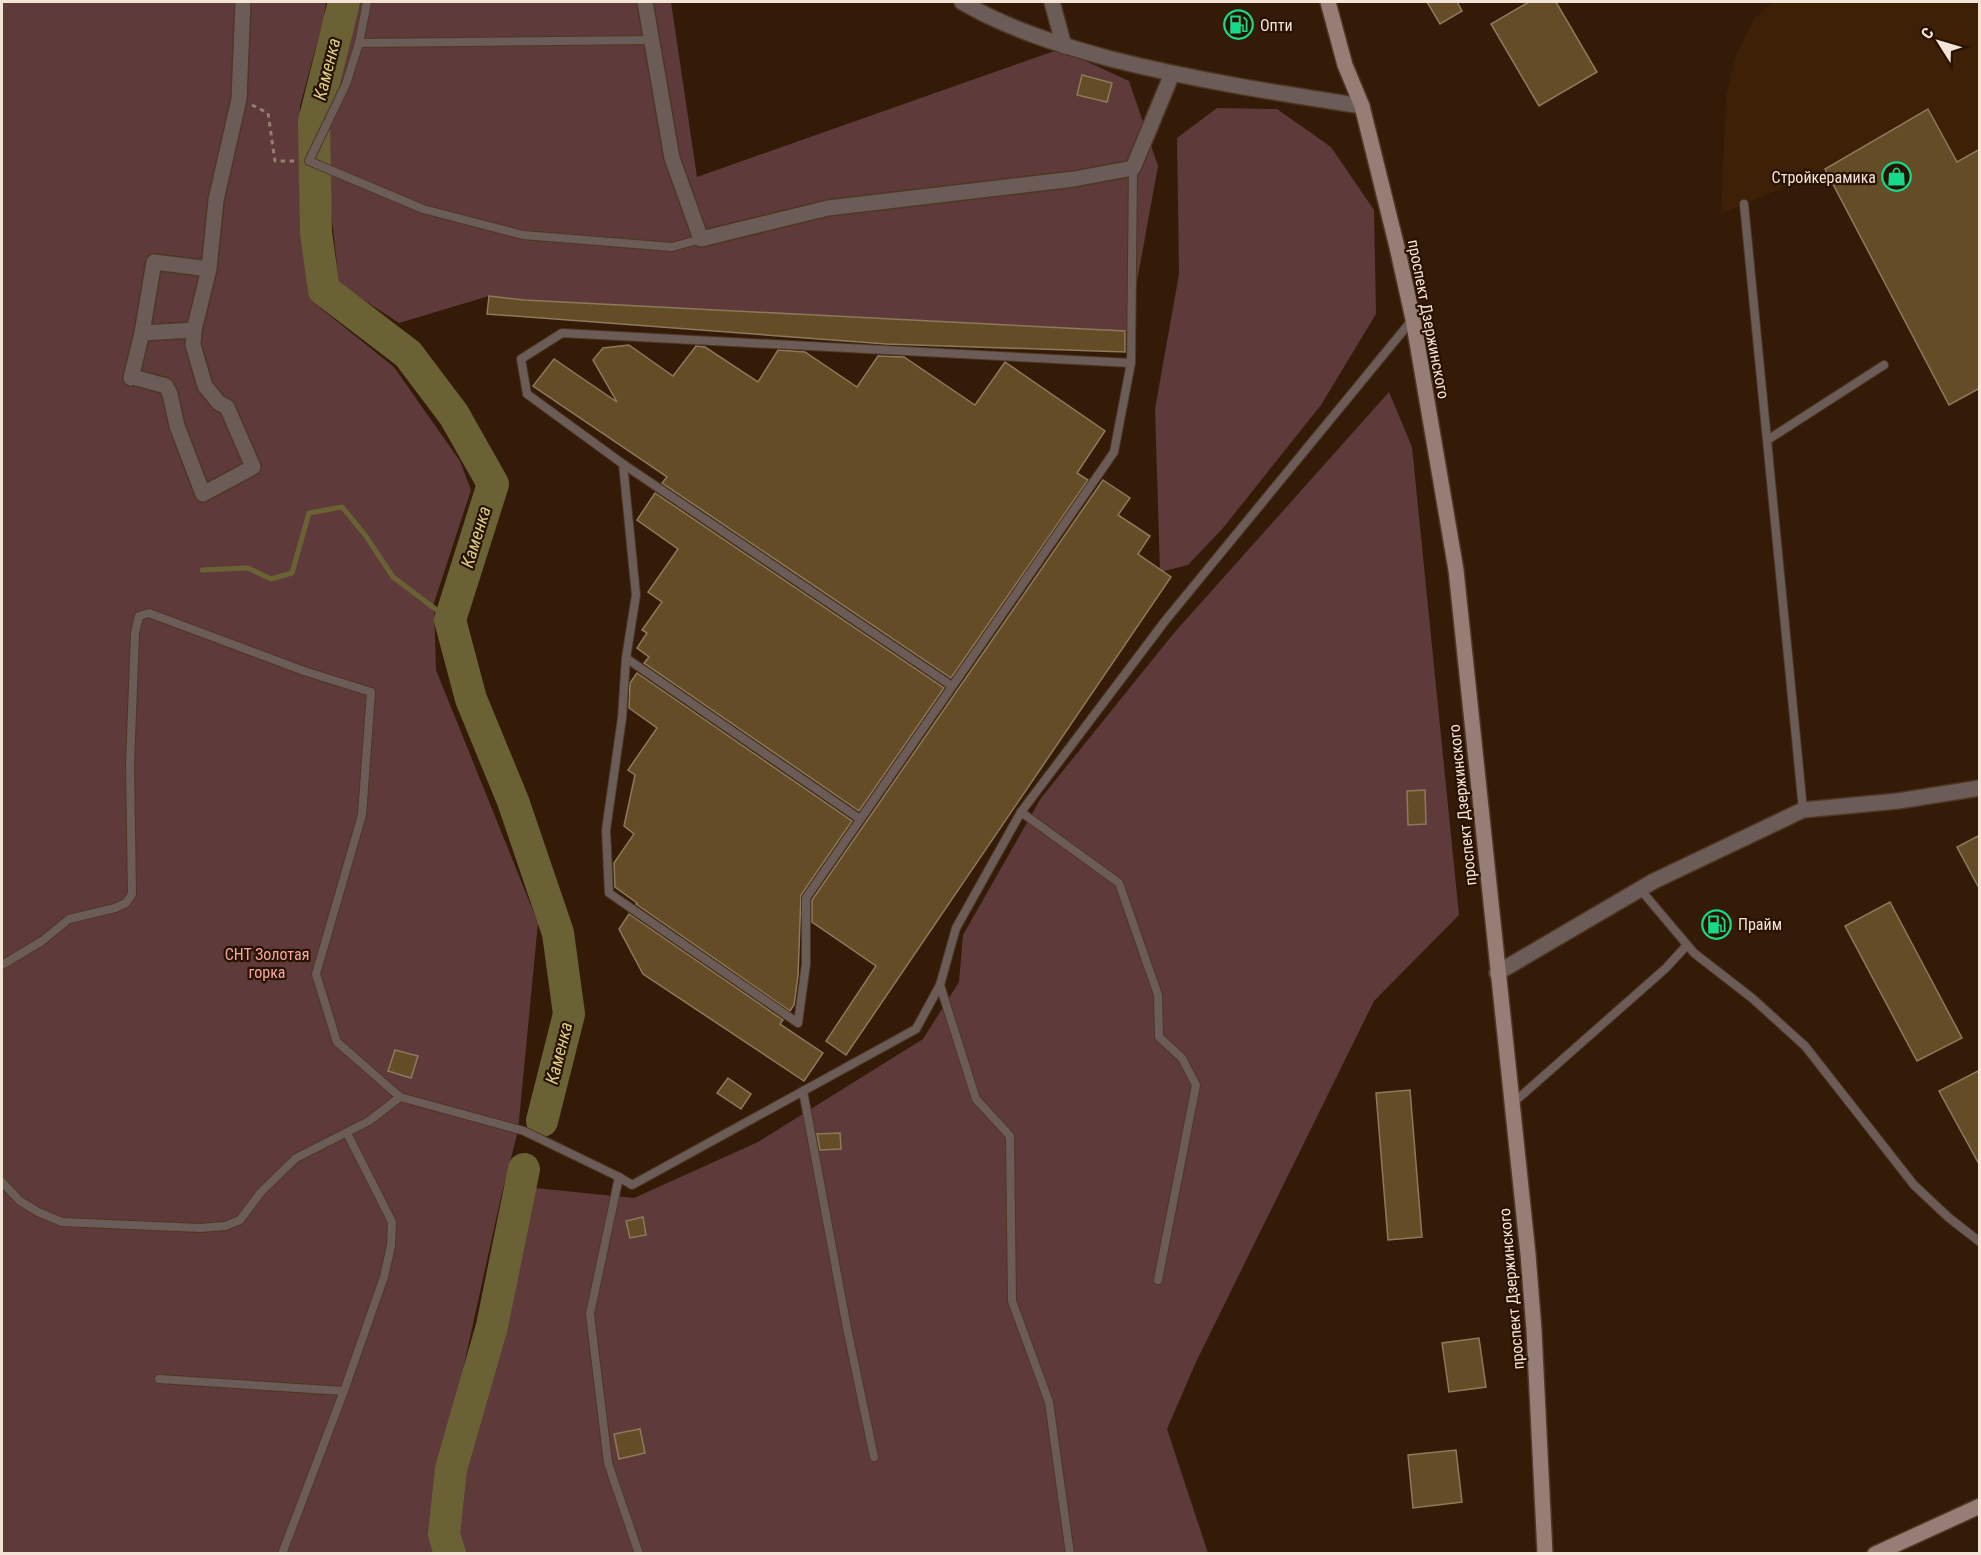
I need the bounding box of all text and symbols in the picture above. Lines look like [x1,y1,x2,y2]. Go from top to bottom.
fuel station icon: Опти [1223,9,1255,41]
north arrow [1909,12,1969,72]
place label: Опти [1260,16,1293,35]
text: С [1917,24,1938,43]
water label: Каменка [309,36,344,102]
shop icon: Стройкерамика [1881,161,1913,193]
place label: Стройкерамика [1772,168,1876,187]
street label: проспект Дзержинского [1404,238,1453,400]
water label: Каменка [456,504,495,570]
street label: проспект Дзержинского [1445,723,1480,886]
fuel station icon: Прайм [1701,908,1733,940]
place label: Прайм [1738,915,1782,934]
park label: СНТ Золотая горка [225,945,309,982]
water label: Каменка [541,1020,576,1086]
street label: проспект Дзержинского [1495,1207,1528,1370]

